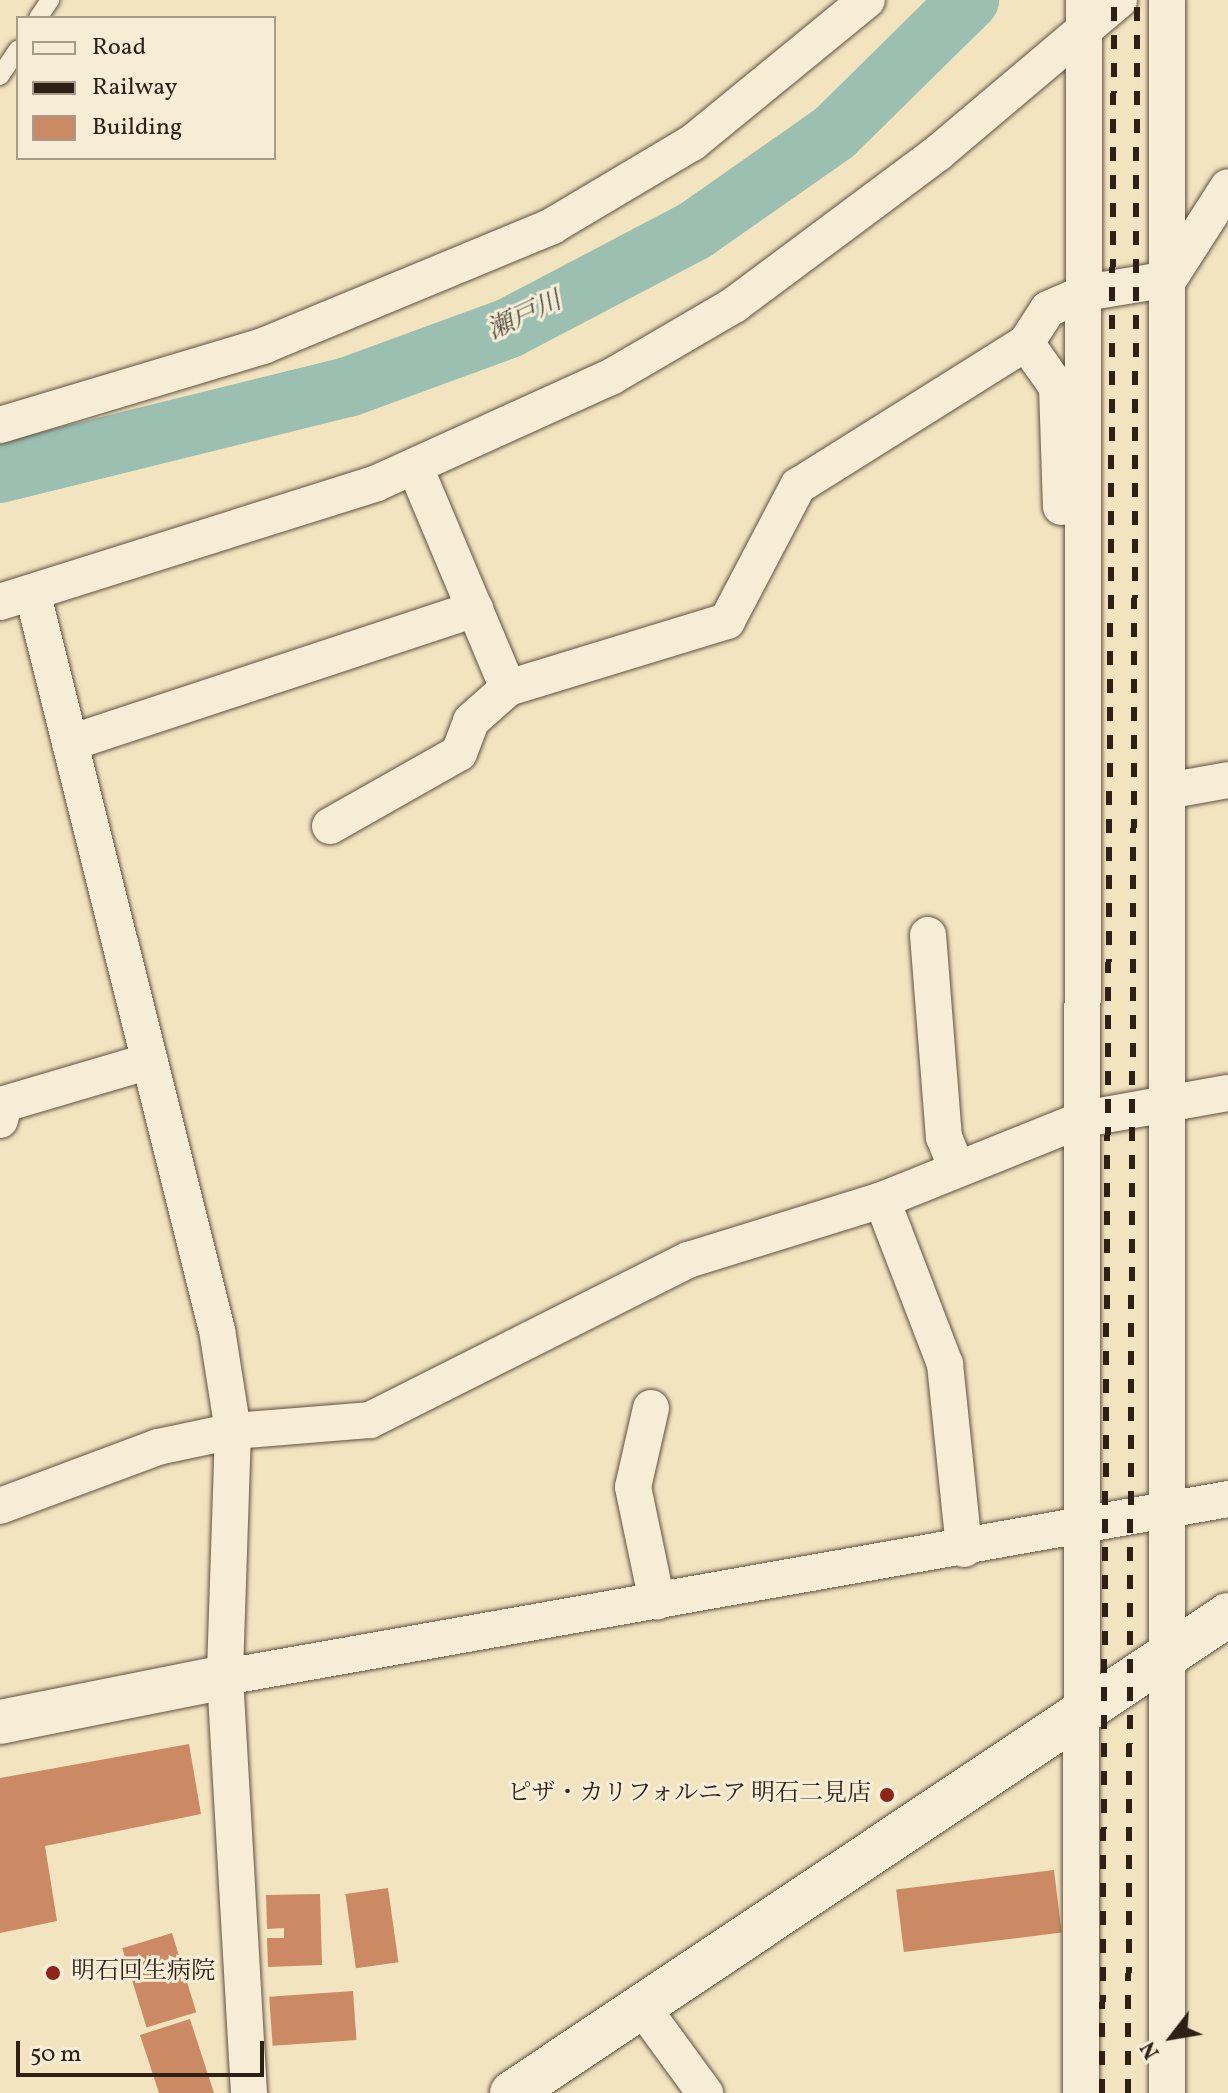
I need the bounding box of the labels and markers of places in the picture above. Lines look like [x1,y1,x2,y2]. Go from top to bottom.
place label: ピザ・カリフォルニア 明石二見店 [506,1781,871,1809]
marker: ピザ・カリフォルニア 明石二見店 [878,1786,896,1804]
place label: 明石回生病院 [71,1959,215,1987]
marker: 明石回生病院 [42,1962,64,1984]

